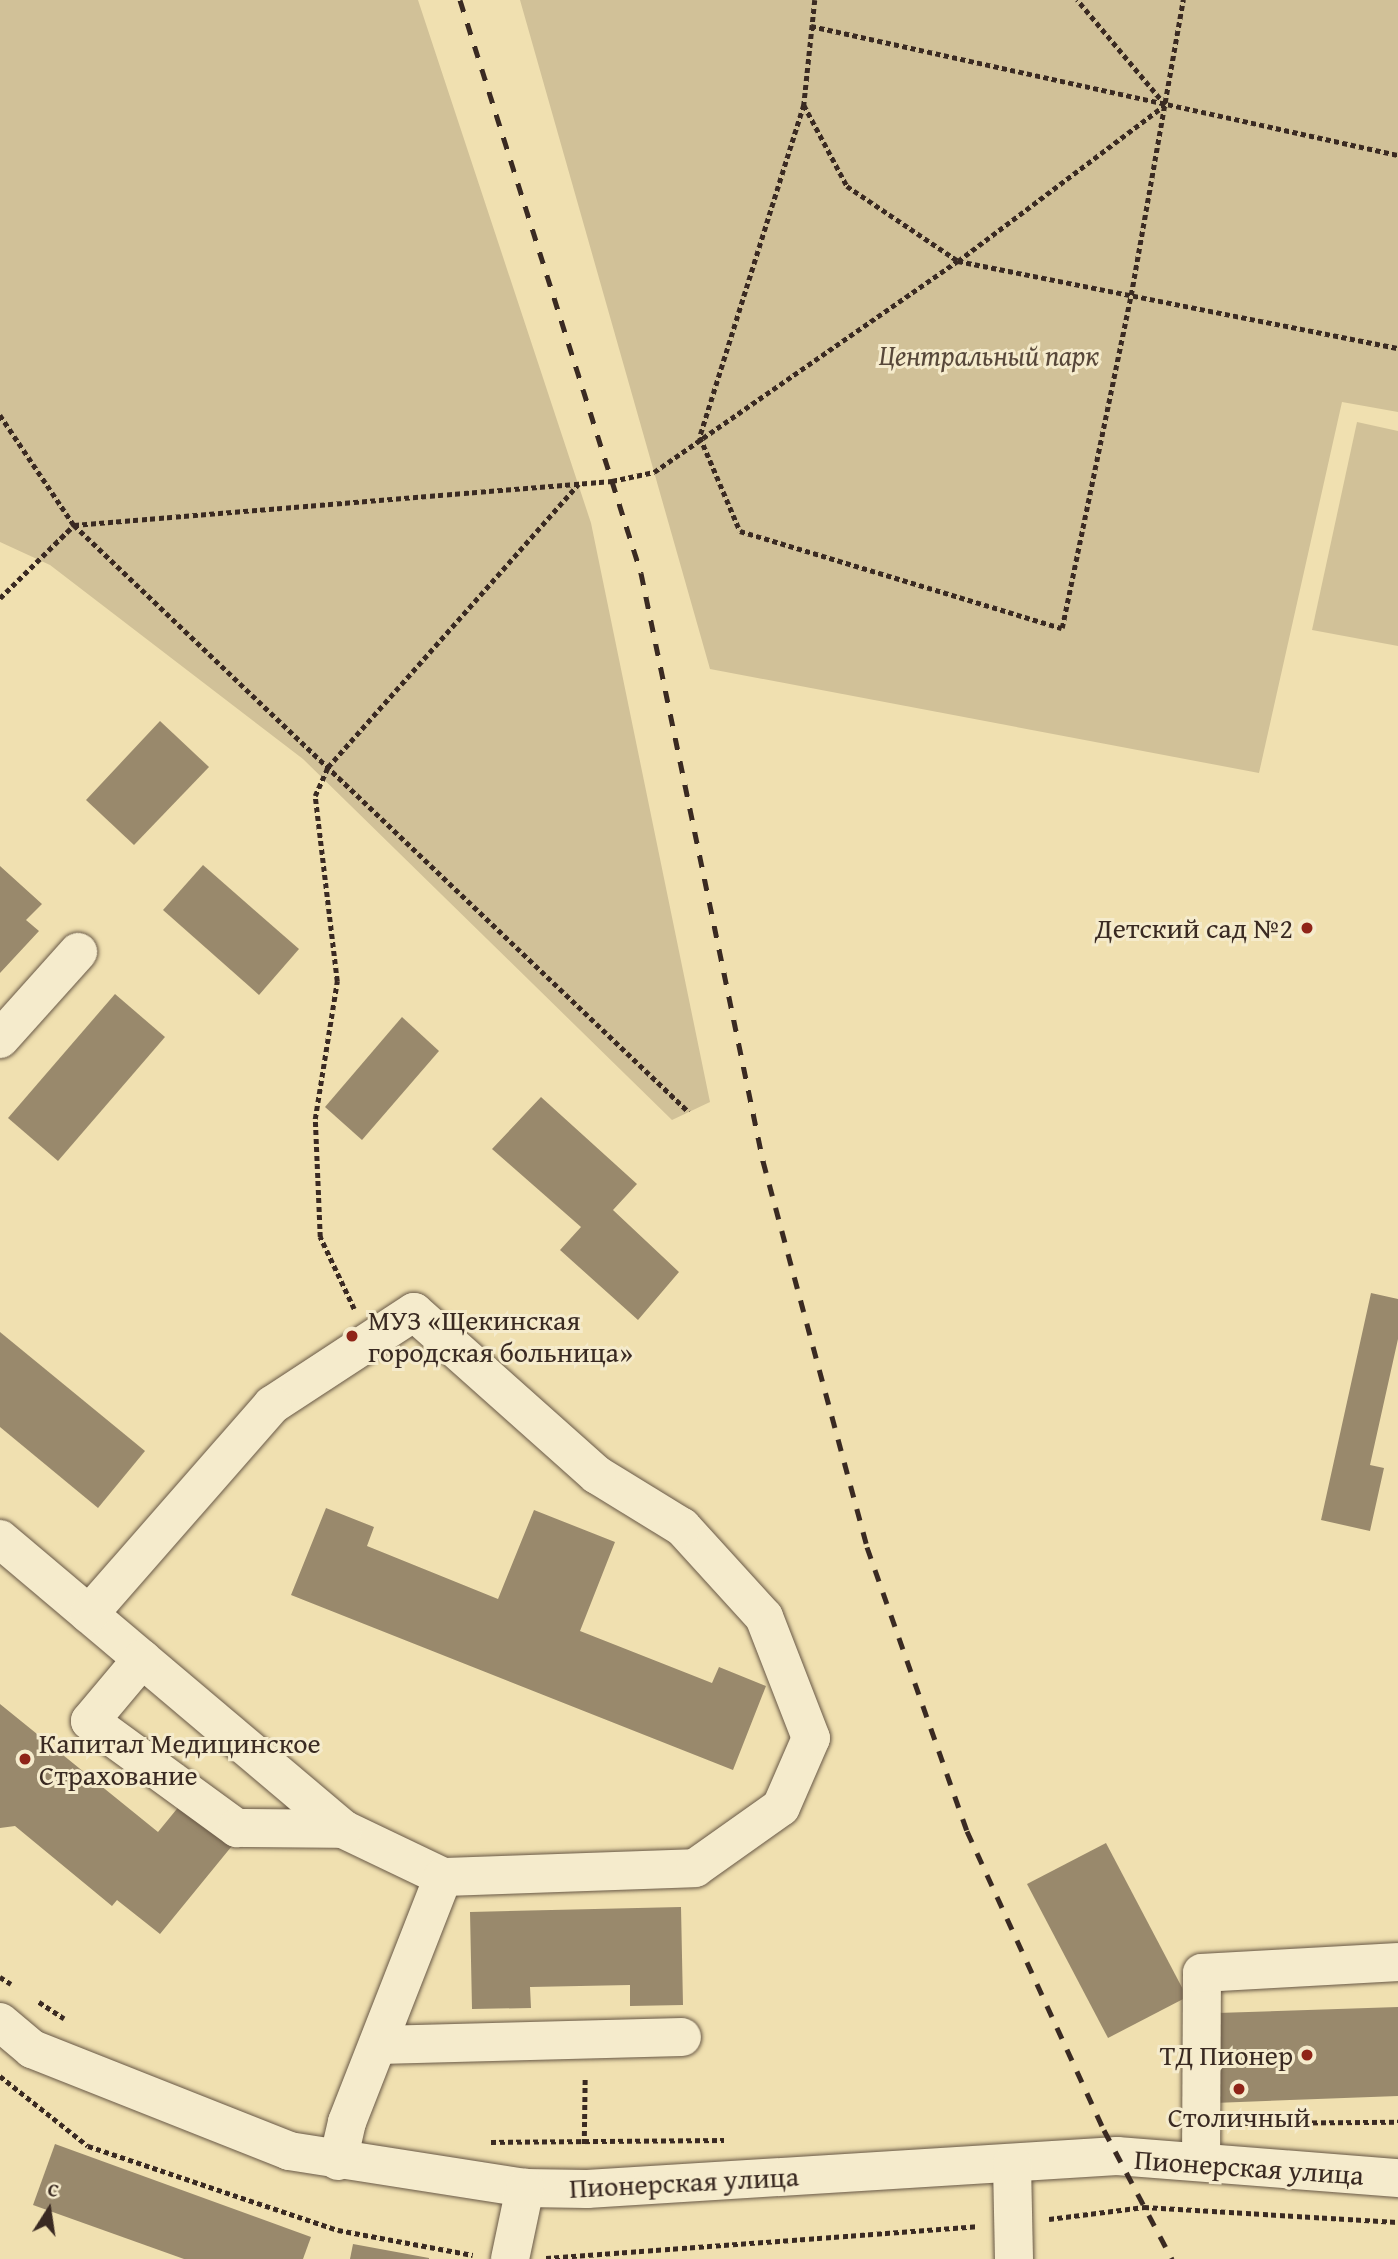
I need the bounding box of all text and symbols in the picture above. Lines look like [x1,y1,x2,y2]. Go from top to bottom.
park label: Центральный парк [879,338,1099,372]
place label: Детский сад №2 [1095,911,1293,945]
marker: Детский сад №2 [1299,920,1315,936]
place label: МУЗ «Щекинская городская больница» [368,1303,633,1369]
marker: МУЗ «Щекинская городская больница» [342,1326,362,1346]
place label: Капитал Медицинское Страхование [39,1726,321,1792]
marker: Капитал Медицинское Страхование [17,1751,33,1767]
place label: ТД Пионер [1160,2038,1293,2072]
marker: ТД Пионер [1299,2047,1315,2063]
marker: Столичный [1231,2081,1247,2097]
place label: Столичный [1168,2100,1310,2134]
street label: Пионерская улица [1133,2142,1365,2192]
street label: Пионерская улица [568,2159,800,2205]
north arrow [14,2175,84,2245]
text: С [45,2175,62,2204]

